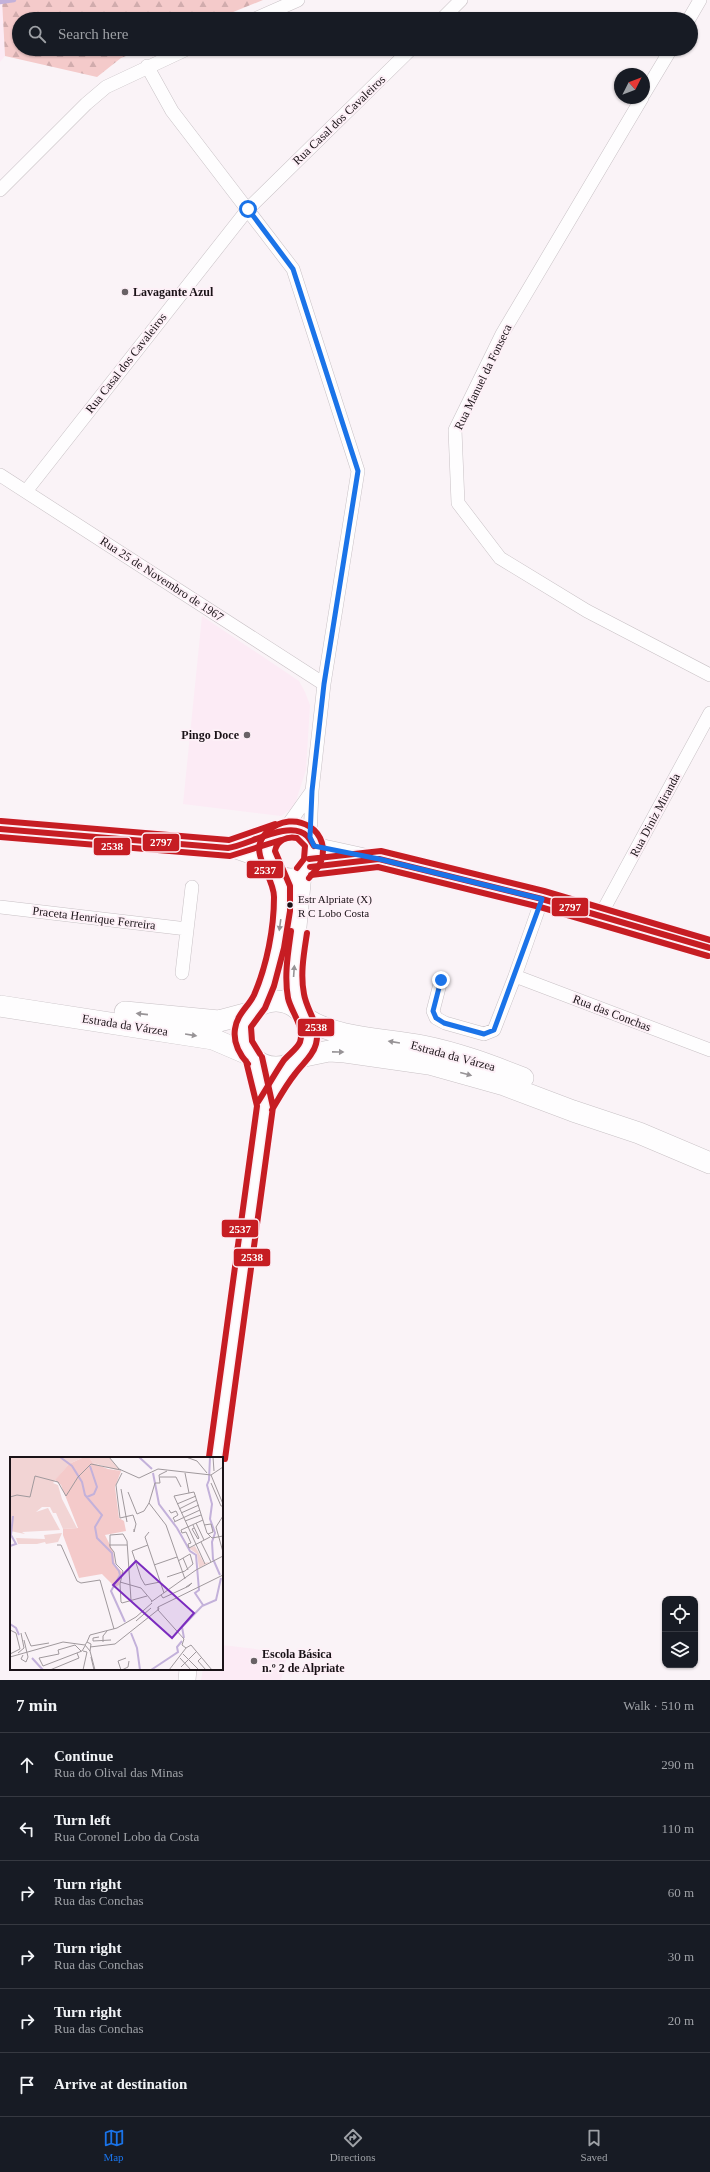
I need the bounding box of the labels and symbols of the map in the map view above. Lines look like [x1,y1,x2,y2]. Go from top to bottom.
north arrow [614,68,650,104]
street label: Rua Casal dos Cavaleiros [290,72,388,168]
route start [239,200,257,218]
place label: Lavagante Azul [133,285,214,299]
marker: Lavagante Azul [120,287,130,297]
street label: Rua Casal dos Cavaleiros [83,310,170,416]
street label: Rua Manuel da Fonseca [451,321,515,432]
street label: Rua 25 de Novembro de 1967 [98,534,226,624]
place label: Pingo Doce [181,728,240,742]
marker: Pingo Doce [242,730,252,740]
street label: Rua Diniz Miranda [627,770,683,859]
line badge: 2797 [142,833,180,852]
text: 2797 [150,836,173,848]
line badge: 2538 [93,837,131,856]
text: 2538 [101,840,124,852]
line badge: 2537 [246,860,284,879]
text: 2537 [254,864,277,876]
place label: Estr Alpriate (X) R C Lobo Costa [298,893,372,919]
line badge: 2797 [551,897,589,917]
marker: Estr Alpriate (X) R C Lobo Costa [285,900,295,910]
text: 2797 [559,901,582,913]
street label: Praceta Henrique Ferreira [32,904,157,933]
one-way arrow [277,919,283,931]
one-way arrow [291,965,298,977]
route end [432,971,450,989]
street label: Rua das Conchas [571,992,653,1034]
one-way arrow [136,1010,148,1017]
street label: Estrada da Várzea [81,1011,170,1039]
line badge: 2538 [297,1018,335,1037]
text: 2538 [305,1021,328,1033]
one-way arrow [185,1032,197,1038]
one-way arrow [388,1038,400,1044]
street label: Estrada da Várzea [409,1038,498,1074]
one-way arrow [332,1049,345,1055]
one-way arrow [460,1071,472,1077]
line badge: 2537 [221,1219,259,1238]
text: 2537 [229,1223,252,1235]
line badge: 2538 [233,1248,271,1267]
text: 2538 [241,1251,264,1263]
inset map [10,1457,223,1670]
place label: Escola Básica n.º 2 de Alpriate [262,1647,345,1675]
marker: Escola Básica n.º 2 de Alpriate [249,1656,259,1666]

